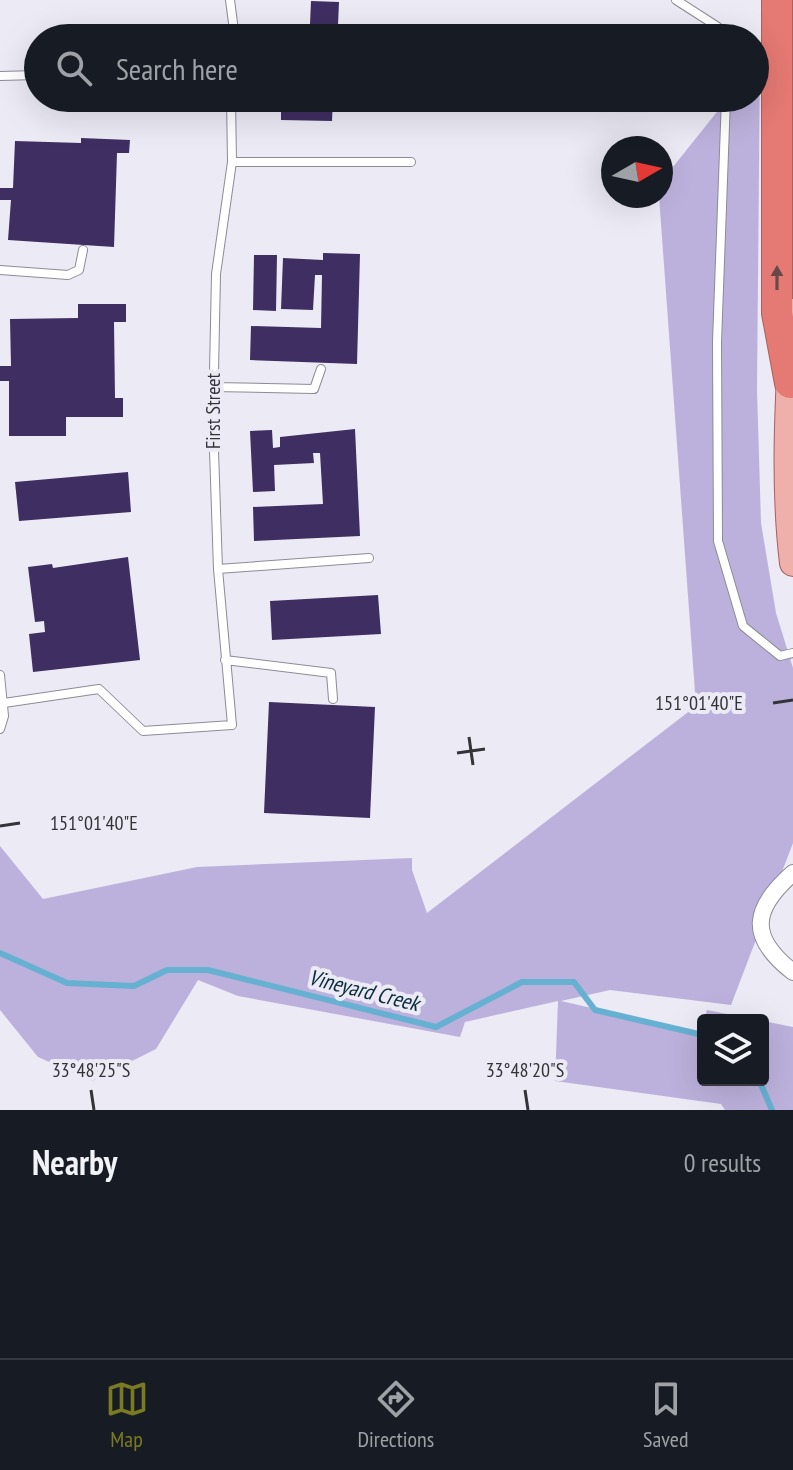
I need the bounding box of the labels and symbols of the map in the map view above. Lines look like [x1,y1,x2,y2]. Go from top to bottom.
north arrow [601,136,673,208]
one-way arrow [771,265,783,290]
street label: First Street [200,373,226,449]
text: 151°01'40"E [655,690,743,716]
text: 151°01'40"E [50,810,138,836]
water label: Vineyard Creek [306,963,425,1018]
text: 33°48'25"S [52,1057,130,1083]
text: 33°48'20"S [486,1057,564,1083]

